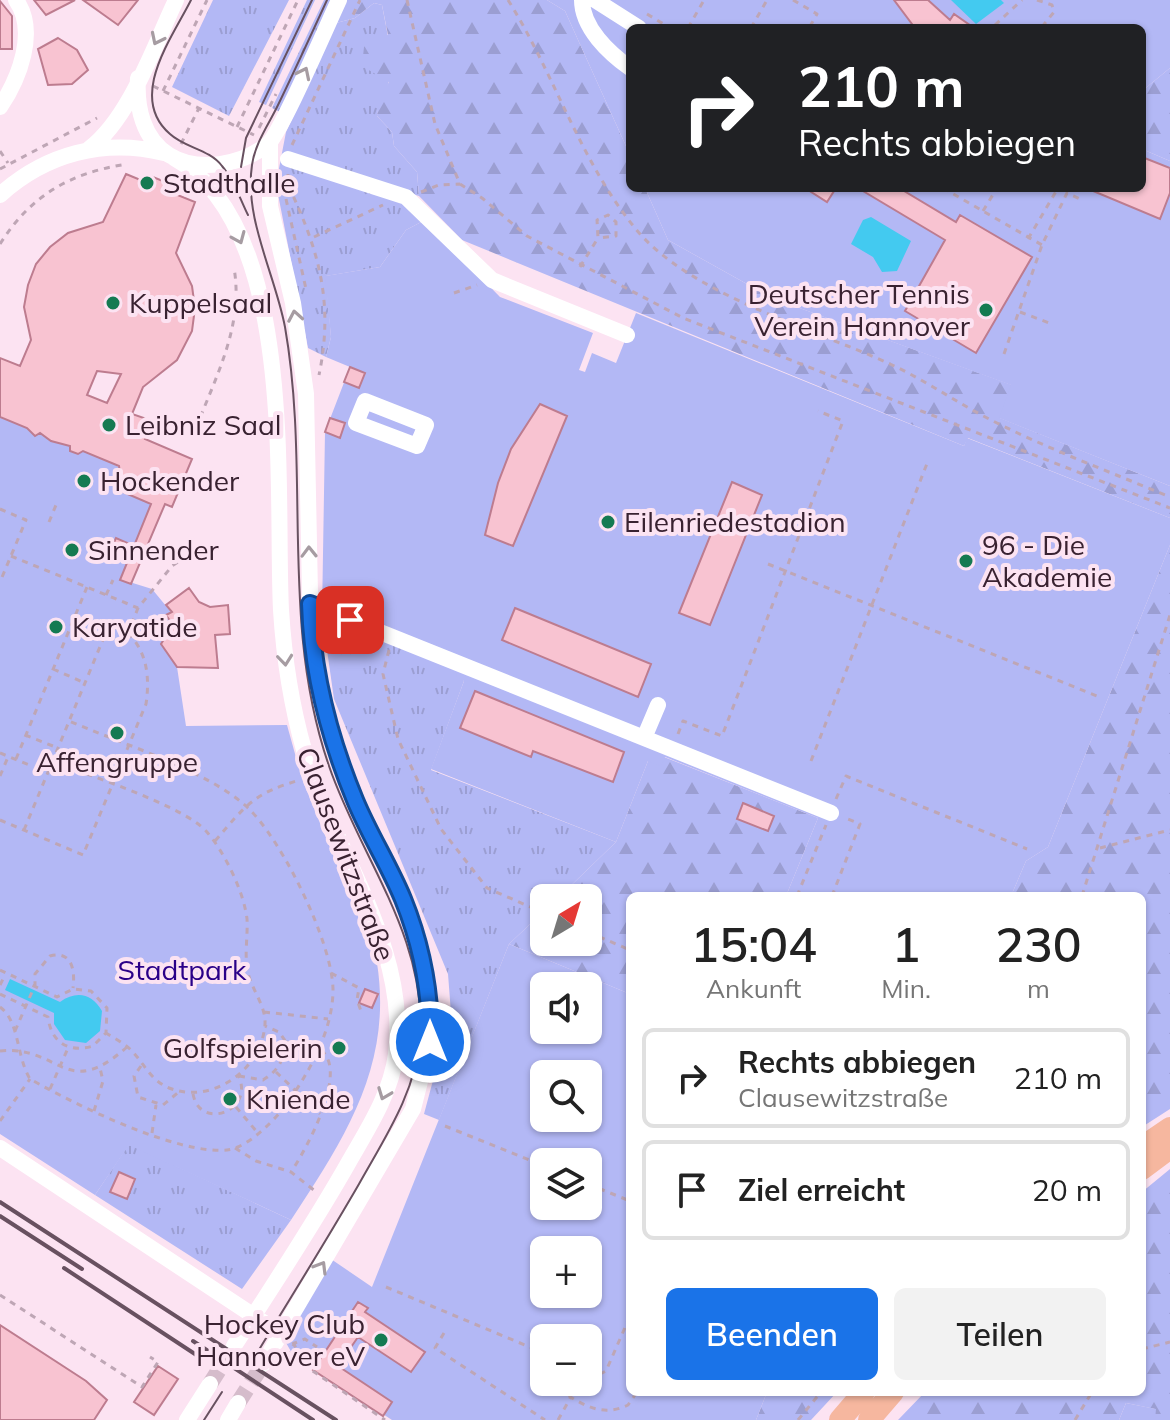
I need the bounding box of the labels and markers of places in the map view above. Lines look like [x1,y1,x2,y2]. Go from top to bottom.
place label: Stadthalle [163,165,295,200]
marker: Stadthalle [138,174,156,192]
place label: Deutscher Tennis Verein Hannover [748,276,971,343]
place label: Kuppelsaal [129,285,272,320]
marker: Kuppelsaal [104,294,122,312]
marker: Deutscher Tennis Verein Hannover [977,301,995,319]
place label: Leibniz Saal [125,407,281,442]
marker: Leibniz Saal [100,416,118,434]
place label: Hockender [100,463,240,498]
marker: Hockender [75,472,93,490]
place label: Eilenriedestadion [624,504,846,539]
marker: Eilenriedestadion [599,513,617,531]
place label: 96 - Die Akademie [982,527,1112,594]
place label: Sinnender [88,532,220,567]
marker: Sinnender [63,541,81,559]
marker: 96 - Die Akademie [957,552,975,570]
pin [316,586,384,654]
place label: Karyatide [72,609,197,644]
marker: Karyatide [47,618,65,636]
marker: Affengruppe [108,724,126,742]
place label: Affengruppe [36,744,198,779]
place label: Golfspielerin [163,1030,323,1065]
marker: Golfspielerin [330,1039,348,1057]
place label: Kniende [246,1081,351,1116]
marker: Kniende [221,1090,239,1108]
place label: Hockey Club Hannover eV [196,1306,365,1373]
marker: Hockey Club Hannover eV [372,1331,390,1349]

